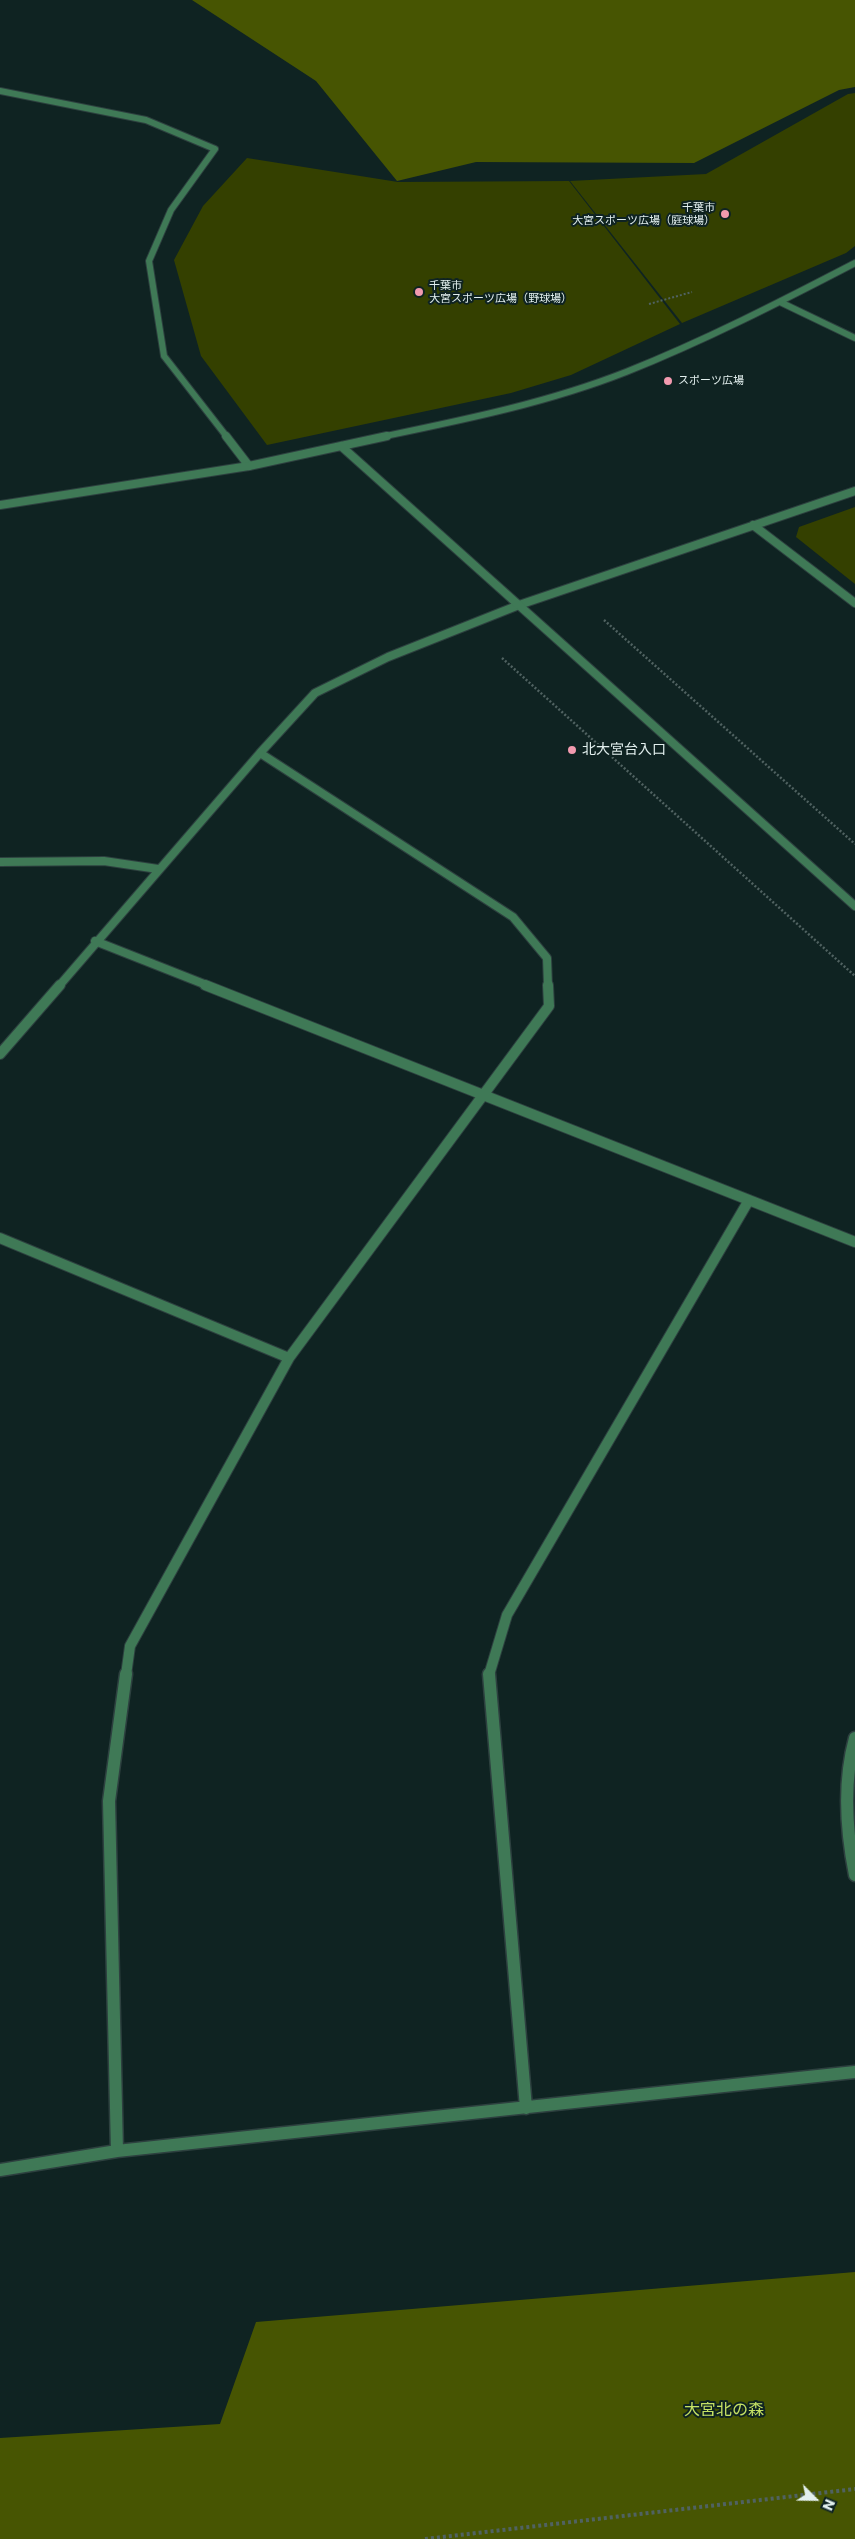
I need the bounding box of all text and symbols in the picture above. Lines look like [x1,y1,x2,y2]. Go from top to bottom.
place label: 千葉市 大宮スポーツ広場（庭球場） [572,201,715,227]
marker: 千葉市 大宮スポーツ広場（庭球場） [719,208,731,220]
place label: 千葉市 大宮スポーツ広場（野球場） [429,279,572,305]
marker: 千葉市 大宮スポーツ広場（野球場） [413,286,425,298]
place label: スポーツ広場 [678,374,744,388]
marker: スポーツ広場 [662,375,674,387]
place label: 北大宮台入口 [582,742,666,758]
marker: 北大宮台入口 [566,744,578,756]
park label: 大宮北の森 [684,2401,764,2421]
north arrow [790,2474,840,2524]
text: N [818,2496,840,2514]

